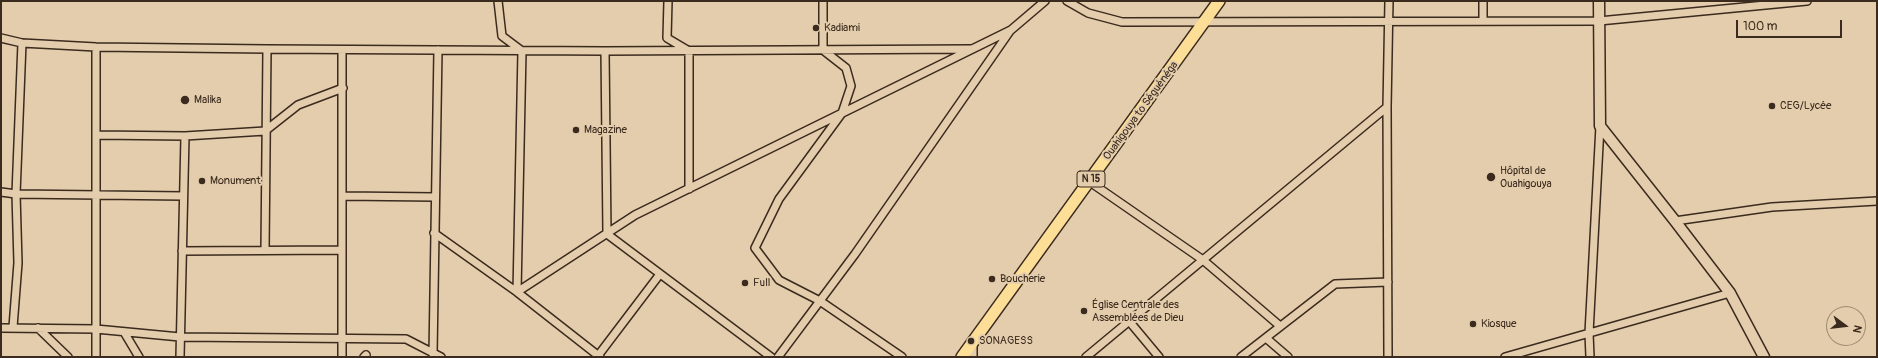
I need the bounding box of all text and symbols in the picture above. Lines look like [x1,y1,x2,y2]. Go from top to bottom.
scale bar [1738,12,1844,38]
text: 100 m [1743,19,1777,34]
place label: Kadiami [824,21,860,35]
marker: Kadiami [811,23,821,33]
street label: Ouahigouya to Séguénéga [1101,59,1181,163]
place label: Malika [194,93,221,107]
marker: Malika [179,94,191,106]
place label: CEG/Lycée [1780,99,1832,113]
marker: CEG/Lycée [1767,101,1777,111]
place label: Magazine [584,123,627,137]
marker: Magazine [571,125,581,135]
place label: Hôpital de Ouahigouya [1500,164,1552,190]
road number: N 15 [1077,171,1105,187]
marker: Hôpital de Ouahigouya [1485,171,1497,183]
place label: Monument [210,174,261,188]
marker: Monument [197,176,207,186]
place label: Boucherie [1000,272,1045,286]
marker: Boucherie [987,274,997,284]
place label: Full [753,276,770,290]
marker: Full [740,278,750,288]
place label: Église Centrale des Assemblées de Dieu [1092,298,1184,324]
marker: Église Centrale des Assemblées de Dieu [1079,306,1089,316]
north arrow [1826,306,1866,346]
place label: Kiosque [1481,317,1517,331]
marker: Kiosque [1468,319,1478,329]
text: N [1850,324,1864,334]
place label: SONAGESS [979,334,1033,348]
marker: SONAGESS [966,336,976,346]

